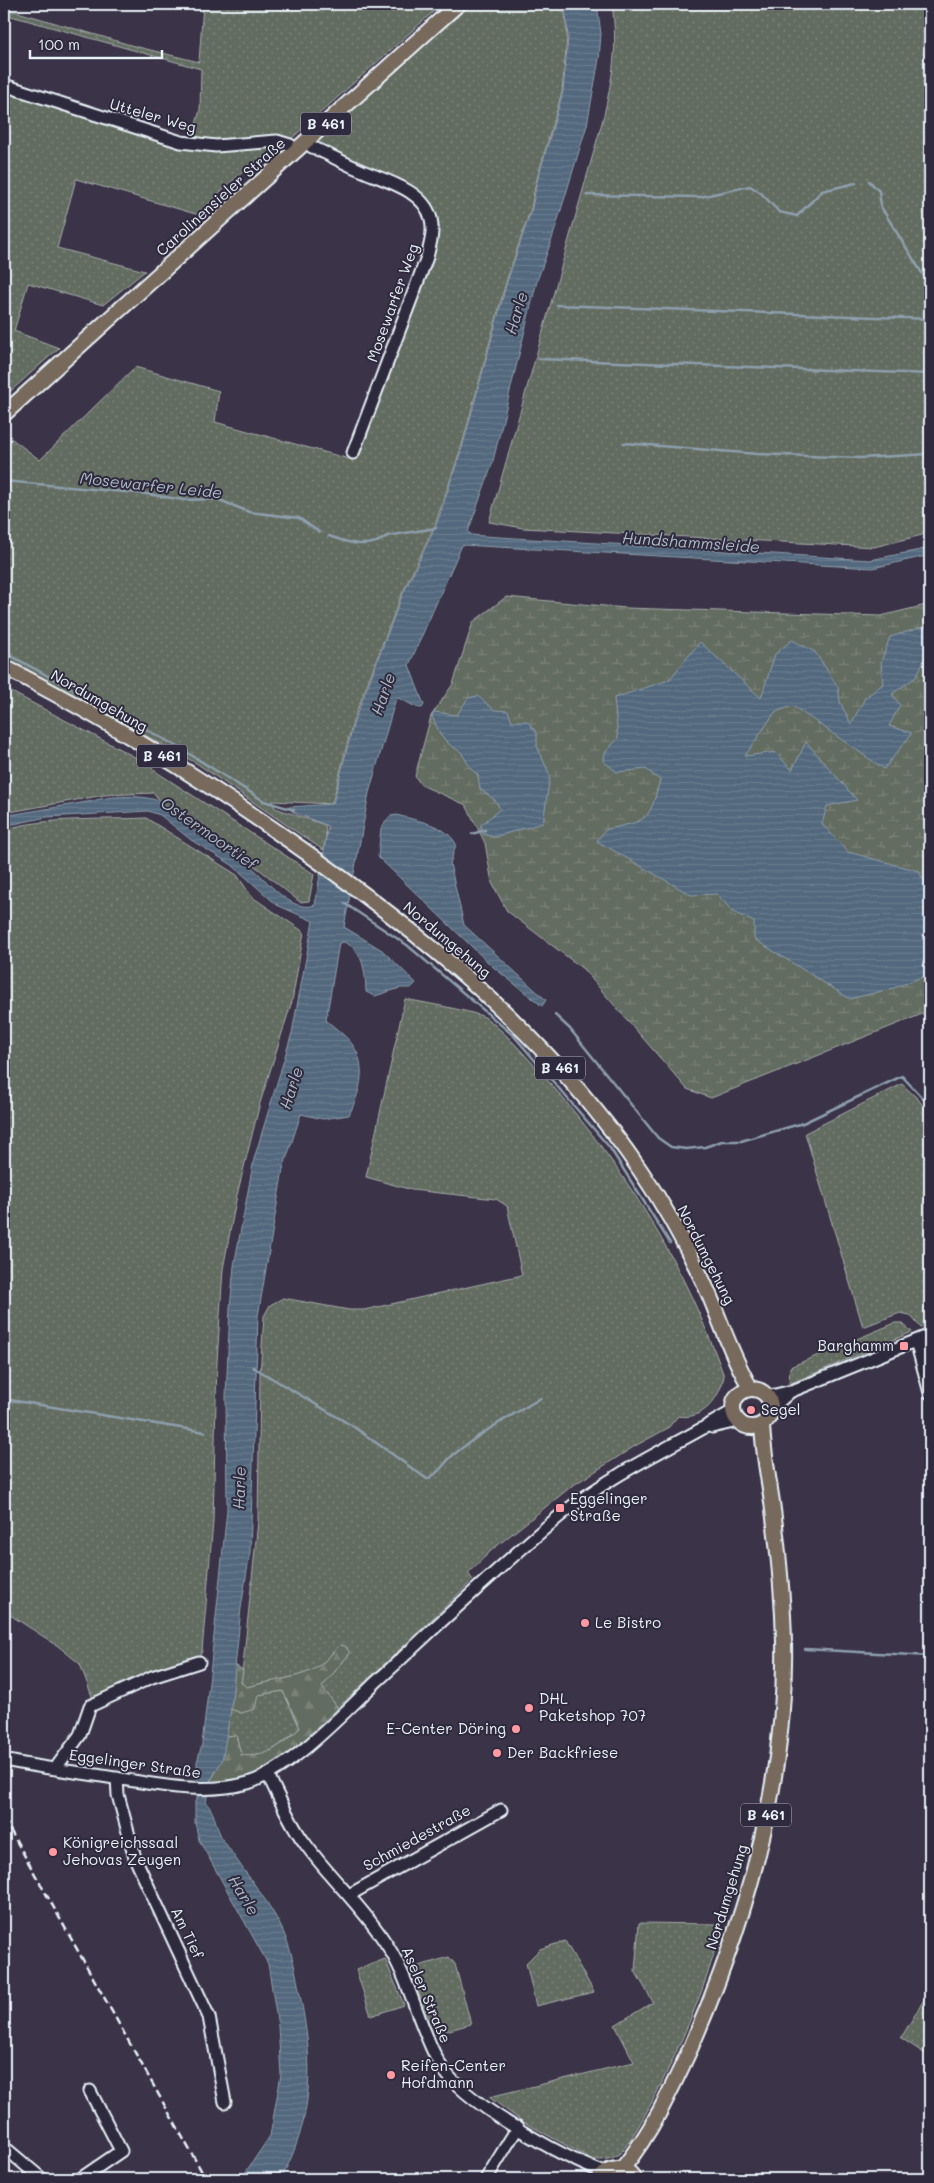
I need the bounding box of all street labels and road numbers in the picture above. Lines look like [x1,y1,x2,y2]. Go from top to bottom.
street label: Utteler Weg [108,93,199,137]
road number: B 461 [301,112,351,136]
street label: Carolinensieler Straße [151,133,289,260]
street label: Mosewarfer Weg [361,240,423,365]
street label: Nordumgehung [47,664,152,736]
road number: B 461 [137,744,187,768]
street label: Nordumgehung [400,897,496,982]
road number: B 461 [535,1056,585,1080]
street label: Nordumgehung [673,1202,741,1308]
street label: Eggelinger Straße [68,1744,202,1782]
street label: Schmiedestraße [359,1799,474,1875]
road number: B 461 [741,1804,791,1826]
street label: Nordumgehung [701,1841,752,1952]
street label: Am Tief [167,1903,209,1963]
street label: Aseler Straße [398,1943,456,2046]

